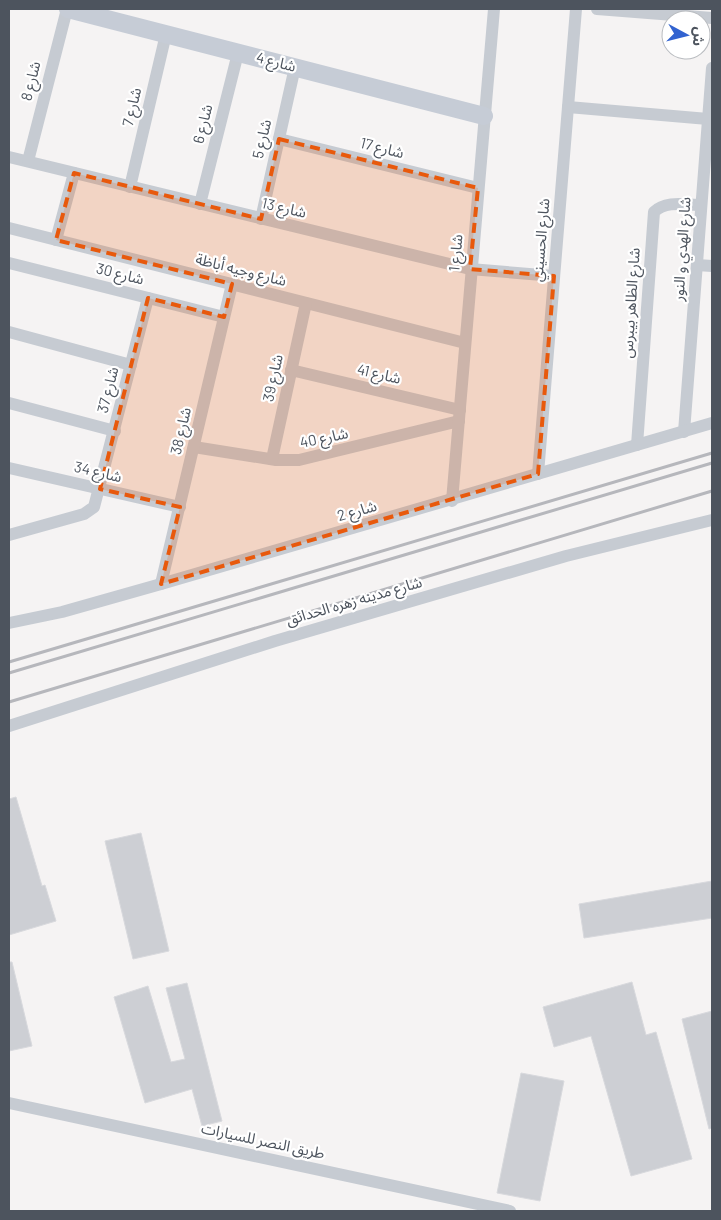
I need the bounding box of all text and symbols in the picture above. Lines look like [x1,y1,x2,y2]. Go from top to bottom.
north arrow [661,10,711,60]
text: ش [690,26,709,47]
street label: شارع 4 [253,47,298,79]
street label: شارع 8 [16,59,48,103]
street label: شارع 7 [118,85,148,129]
street label: شارع 6 [188,102,220,146]
street label: شارع 5 [248,117,278,161]
street label: شارع 17 [357,133,406,165]
street label: شارع 13 [259,193,309,225]
street label: شارع الهدي و النور [668,196,698,303]
street label: شارع الحسيني [527,197,557,283]
street label: شارع 1 [444,233,470,273]
street label: شارع الظاهر بيبرس [617,247,647,359]
street label: شارع وجيه أباظة [193,249,289,293]
street label: شارع 30 [94,258,146,292]
street label: شارع 39 [258,352,290,404]
street label: شارع 41 [355,359,403,391]
street label: شارع 37 [93,365,125,416]
street label: شارع 38 [166,405,198,457]
street label: شارع 40 [298,423,351,455]
street label: شارع 34 [72,457,124,489]
street label: شارع 2 [335,496,380,528]
street label: شارع مدينه زهره الحدائق [284,572,425,632]
street label: طريق النصر للسيارات [199,1118,327,1164]

